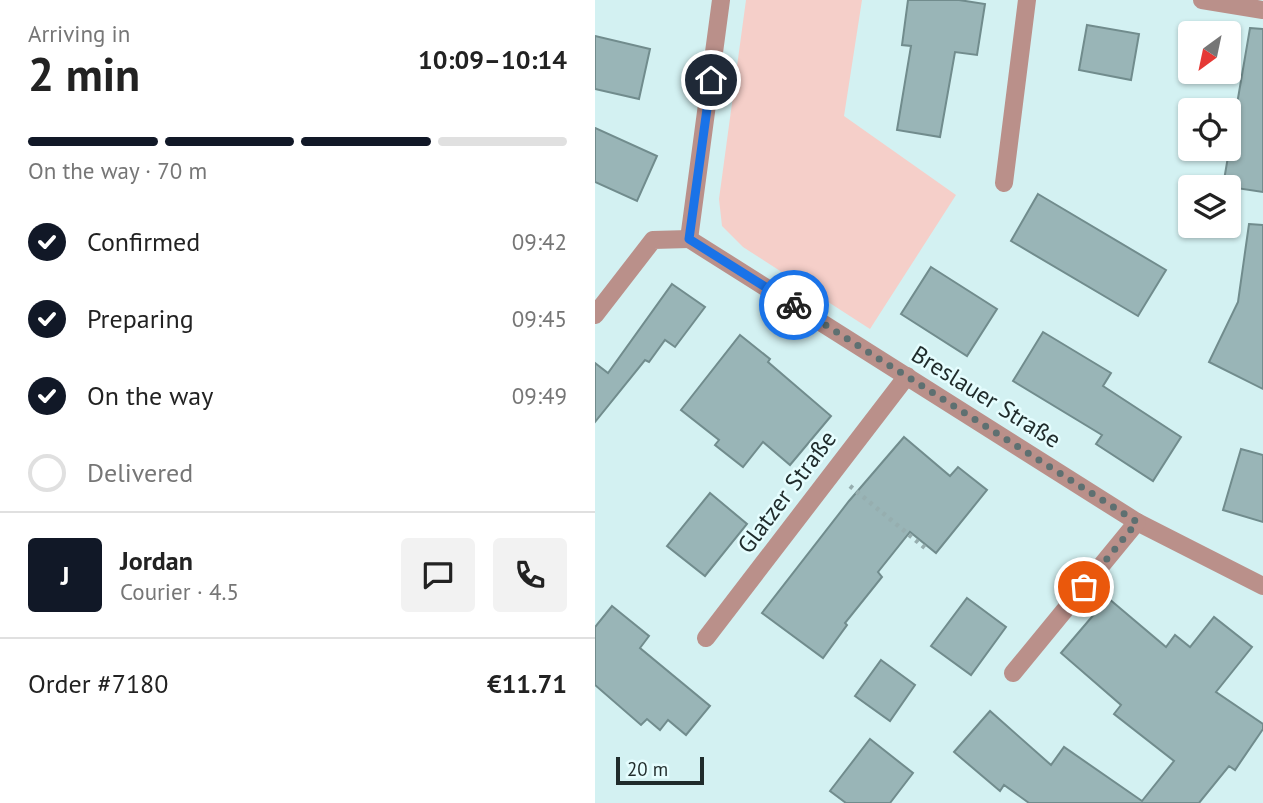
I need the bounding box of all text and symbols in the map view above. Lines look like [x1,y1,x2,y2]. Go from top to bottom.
text: Arriving in [28,19,130,48]
north arrow [1178,21,1241,84]
map controls [1178,21,1241,238]
text: 10:09–10:14 [418,43,567,76]
text: 2 min [28,44,140,104]
pin [681,50,741,110]
icon: home [692,61,730,99]
button: locate [1178,98,1241,161]
text: On the way · 70 m [28,156,207,185]
button: layers [1178,175,1241,238]
icon: check [28,223,66,261]
text: Confirmed [87,225,200,258]
text: 09:42 [512,227,567,256]
courier [759,270,829,340]
icon: bike [775,286,813,324]
icon: check [28,300,66,338]
text: Preparing [87,302,194,335]
text: 09:45 [512,304,567,333]
street label: Breslauer Straße [906,338,1067,455]
icon: check [28,377,66,415]
text: On the way [87,379,213,412]
text: 09:49 [512,381,567,410]
street label: Glatzer Straße [730,424,843,559]
text: Delivered [87,456,193,489]
button: chat [401,538,475,612]
button: phone [493,538,567,612]
text: Jordan [120,544,193,577]
pin [1054,557,1114,617]
text: J [61,559,69,592]
icon: bag [1065,568,1103,606]
text: Courier · 4.5 [120,577,239,606]
text: Order #7180 [28,667,168,700]
text: €11.71 [487,667,567,700]
scale bar [616,754,703,786]
text: 20 m [627,757,668,781]

